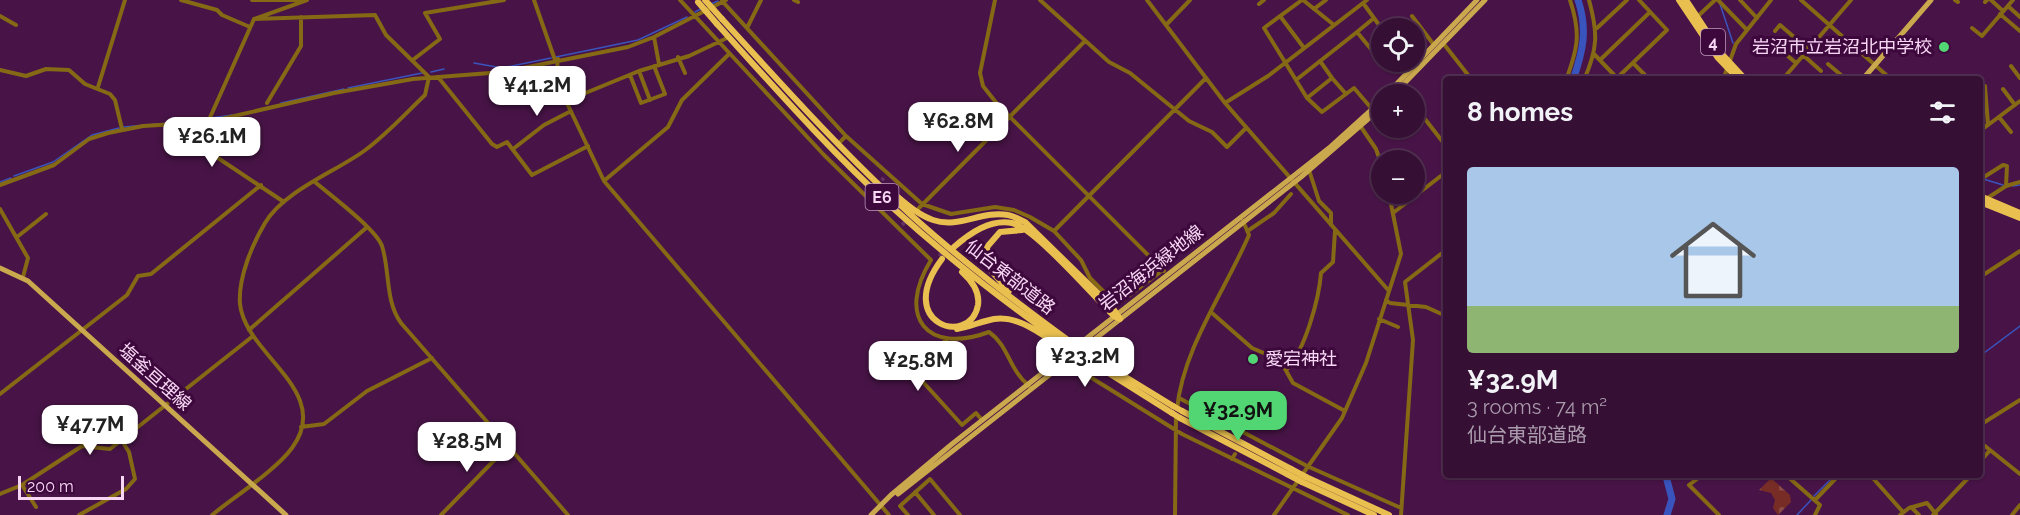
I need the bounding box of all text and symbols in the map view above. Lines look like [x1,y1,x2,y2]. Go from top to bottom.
map controls [1371,18,1425,204]
button: locate [1371,18,1425,72]
road number: 4 [1701,29,1725,55]
place label: 岩沼市立岩沼北中学校 [1752,36,1932,57]
marker: 岩沼市立岩沼北中学校 [1937,40,1951,54]
pin: ¥41.2M [488,66,586,117]
text: ¥41.2M [503,73,571,97]
button: + [1371,84,1425,138]
icon: filters [1926,96,1959,129]
text: 8 homes [1467,97,1573,127]
pin: ¥62.8M [909,102,1007,153]
text: ¥62.8M [922,109,994,133]
pin: ¥26.1M [163,117,261,168]
text: ¥26.1M [177,124,247,148]
button: − [1371,150,1425,204]
road number: E6 [866,184,898,210]
icon: home [1659,206,1767,314]
street label: 岩沼海浜緑地線 [1095,221,1207,315]
street label: 仙台東部道路 [961,235,1059,318]
pin: ¥23.2M [1036,337,1134,388]
street label: 塩釜亘理線 [115,339,196,415]
pin: ¥25.8M [869,341,967,392]
text: ¥23.2M [1050,344,1120,368]
text: ¥25.8M [883,348,953,372]
place label: 愛宕神社 [1265,348,1337,369]
marker: 愛宕神社 [1246,352,1260,366]
text: ¥32.9M [1467,365,1558,395]
pin: ¥32.9M [1189,391,1287,442]
text: 3 rooms · 74 m² [1467,395,1607,419]
text: ¥32.9M [1203,398,1273,422]
pin: ¥47.7M [41,405,139,456]
text: ¥47.7M [56,412,124,436]
pin: ¥28.5M [418,422,516,473]
text: 仙台東部道路 [1467,423,1587,447]
text: ¥28.5M [432,429,502,453]
scale bar [18,473,124,500]
text: 200 m [27,477,74,496]

